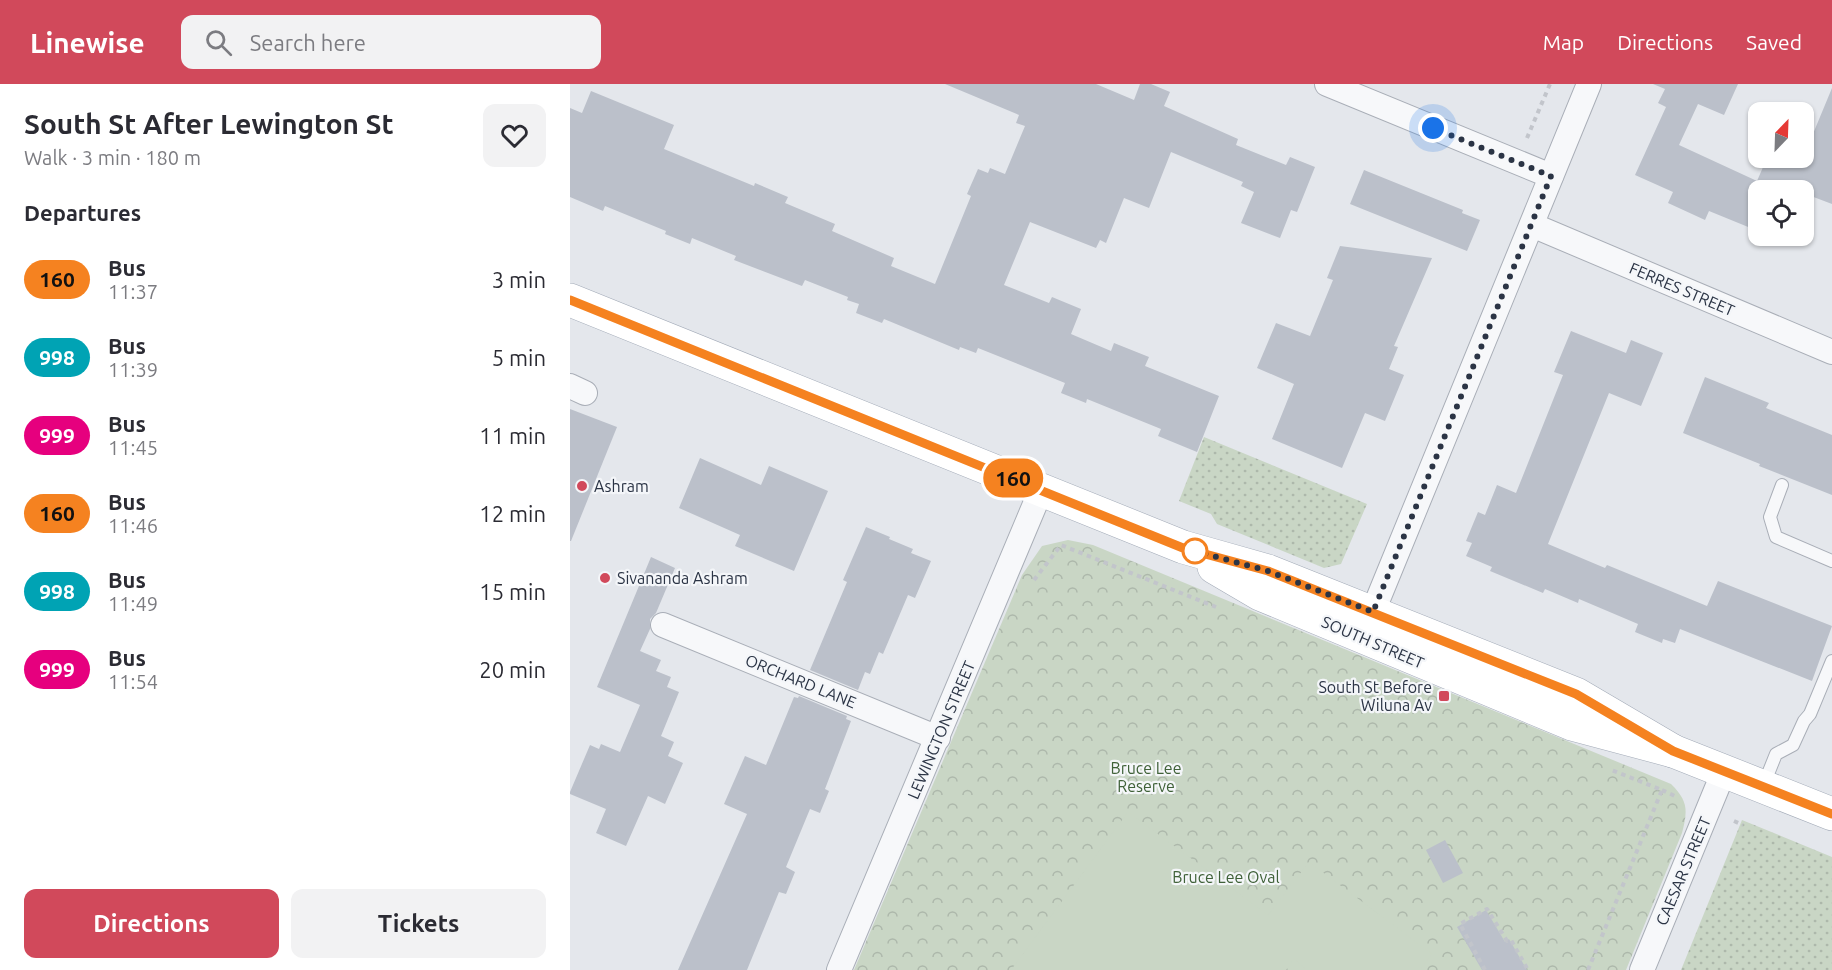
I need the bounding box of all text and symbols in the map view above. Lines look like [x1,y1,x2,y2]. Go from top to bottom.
search box [181,15,601,69]
icon: search [202,26,235,59]
text: Linewise [30,27,145,58]
text: Search here [250,30,366,55]
text: Map [1543,30,1584,54]
text: Directions [1617,30,1713,54]
text: Saved [1746,30,1802,54]
north arrow [1748,102,1814,168]
map controls [1748,102,1814,246]
button: heart [483,104,546,167]
text: South St After Lewington St [24,108,394,139]
your location [1418,113,1448,143]
text: Walk · 3 min · 180 m [24,146,201,169]
button: locate [1748,180,1814,246]
text: Departures [24,200,141,225]
text: Bus [108,255,146,280]
street label: FERRES STREET [1627,259,1737,319]
text: 160 [39,267,75,291]
text: 3 min [492,267,546,292]
text: 11:37 [108,280,158,303]
text: Bus [108,333,146,358]
text: 998 [39,345,75,369]
text: 5 min [492,345,546,370]
text: 11:39 [108,358,158,381]
text: Bus [108,411,146,436]
text: 999 [39,423,75,447]
text: 11 min [479,423,546,448]
text: 11:45 [108,436,158,459]
line badge: 160 [978,458,1048,498]
text: 160 [995,466,1031,490]
place label: Ashram [594,477,649,495]
marker: Ashram [575,479,589,493]
text: Bus [108,489,146,514]
text: 160 [39,501,75,525]
text: 12 min [479,501,546,526]
text: 11:46 [108,514,158,537]
unlabelled marker [1182,538,1208,564]
text: Bus [108,567,146,592]
place label: Sivananda Ashram [617,569,748,587]
marker: Sivananda Ashram [598,571,612,585]
text: 998 [39,579,75,603]
text: 15 min [479,579,546,604]
text: 11:49 [108,592,158,615]
street label: SOUTH STREET [1319,612,1427,672]
text: Bus [108,645,146,670]
street label: ORCHARD LANE [743,651,859,711]
text: 999 [39,657,75,681]
text: 20 min [479,657,546,682]
street label: LEWINGTON STREET [904,658,978,802]
text: 11:54 [108,670,158,693]
place label: South St Before Wiluna Av [1318,678,1432,714]
marker: South St Before Wiluna Av [1437,689,1451,703]
park label: Bruce Lee Reserve [1110,759,1182,795]
street label: CAESAR STREET [1652,814,1714,928]
park label: Bruce Lee Oval [1172,868,1280,886]
button: Directions [24,889,279,958]
button: Tickets [291,889,546,958]

